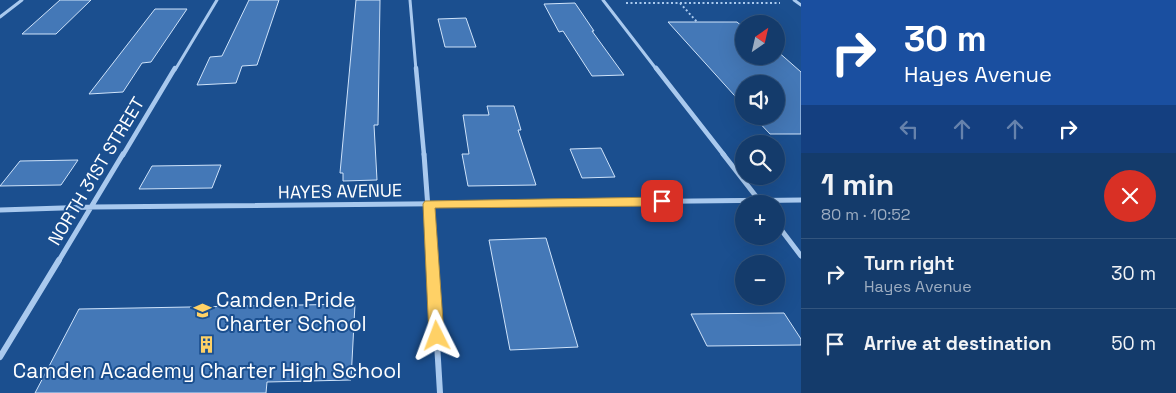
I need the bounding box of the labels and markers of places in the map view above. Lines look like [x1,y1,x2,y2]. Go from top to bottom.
pin [641,180,683,222]
place label: Camden Pride Charter School [216,286,367,337]
school or university icon: Camden Pride Charter School [192,301,212,321]
building icon: Camden Academy Charter High School [197,335,217,355]
place label: Camden Academy Charter High School [13,357,401,384]

